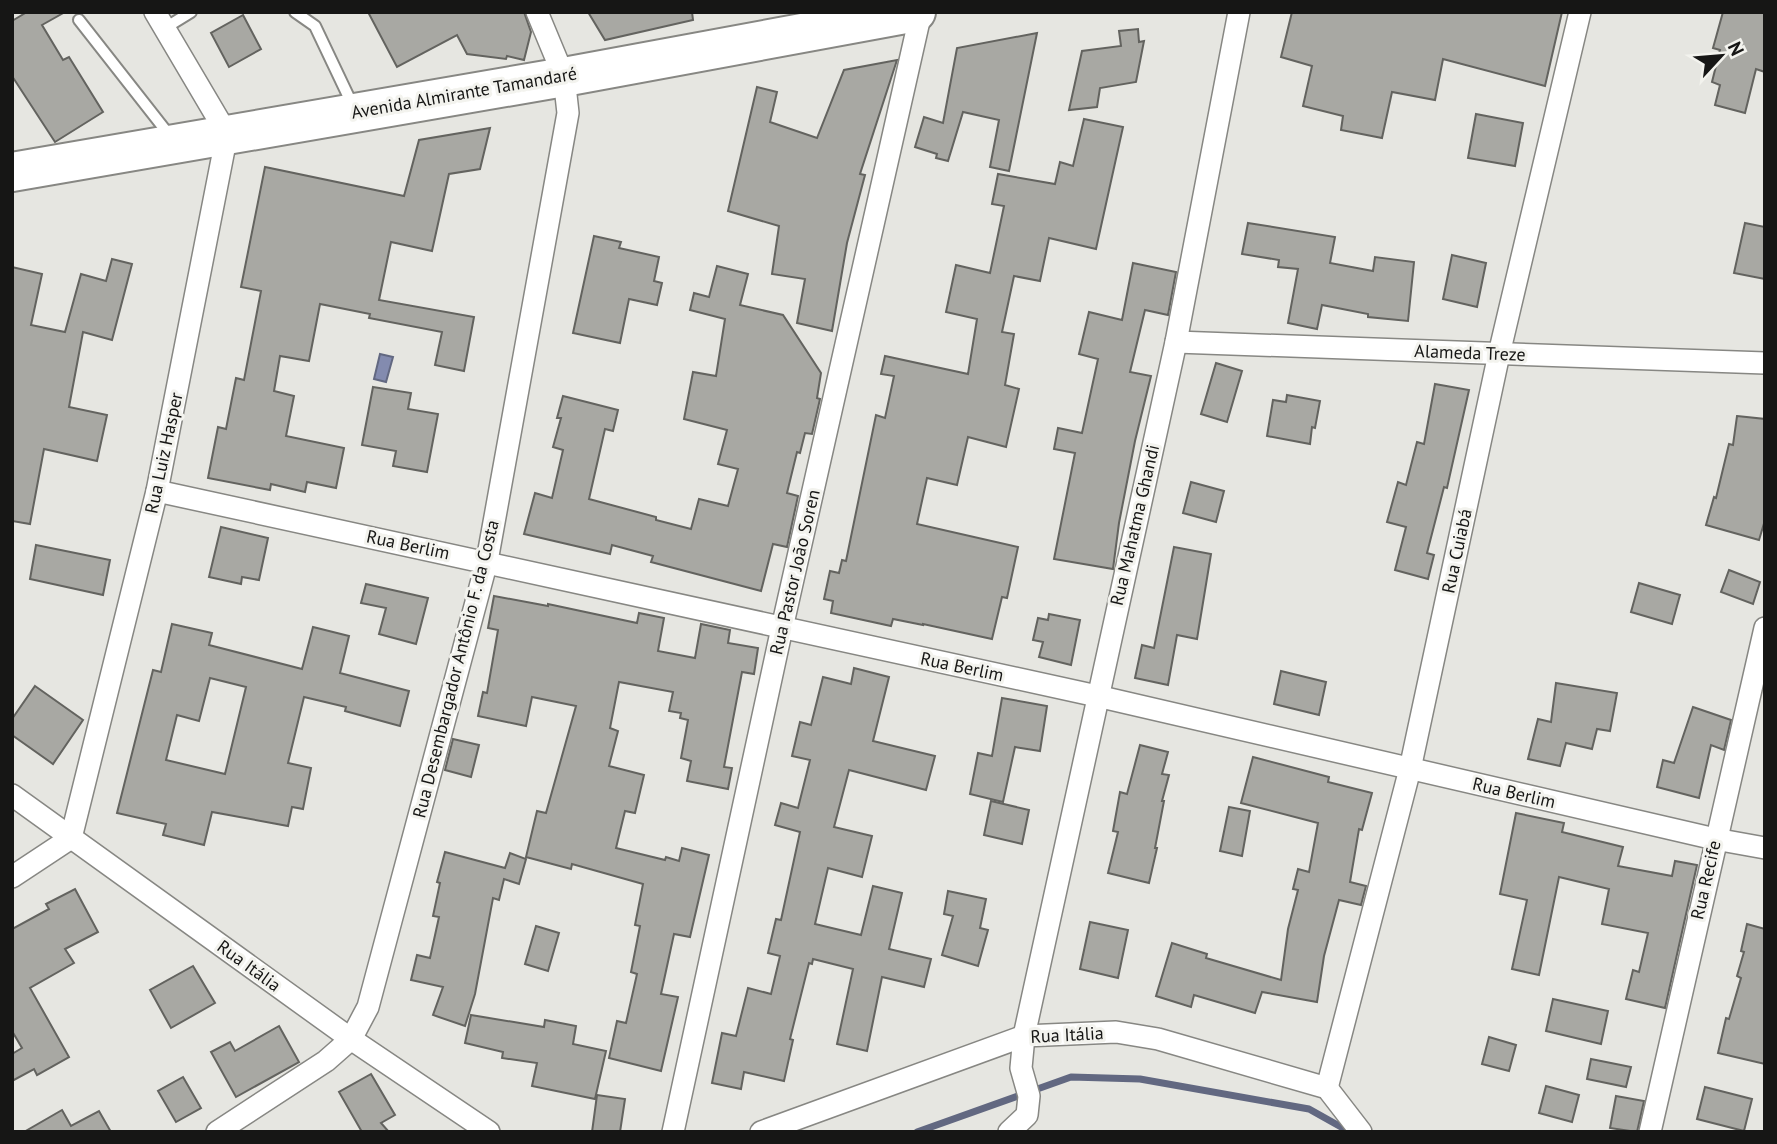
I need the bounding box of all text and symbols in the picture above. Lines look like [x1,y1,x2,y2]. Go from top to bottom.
north arrow [1686,21,1756,91]
text: N [1723,38,1750,59]
street label: Avenida Almirante Tamandaré [349,61,579,124]
street label: Alameda Treze [1414,339,1526,366]
street label: Rua Luiz Hasper [139,390,188,516]
street label: Rua Mahatma Ghandi [1105,442,1164,608]
street label: Rua Pastor João Soren [764,487,825,657]
street label: Rua Cuiabá [1436,506,1477,595]
street label: Rua Desembargador Antônio F. da Costa [407,518,504,820]
street label: Rua Berlim [364,524,452,565]
street label: Rua Berlim [918,646,1006,687]
street label: Rua Berlim [1470,772,1558,813]
street label: Rua Recife [1685,838,1726,922]
street label: Rua Itália [213,935,286,996]
street label: Rua Itália [1030,1021,1104,1048]

